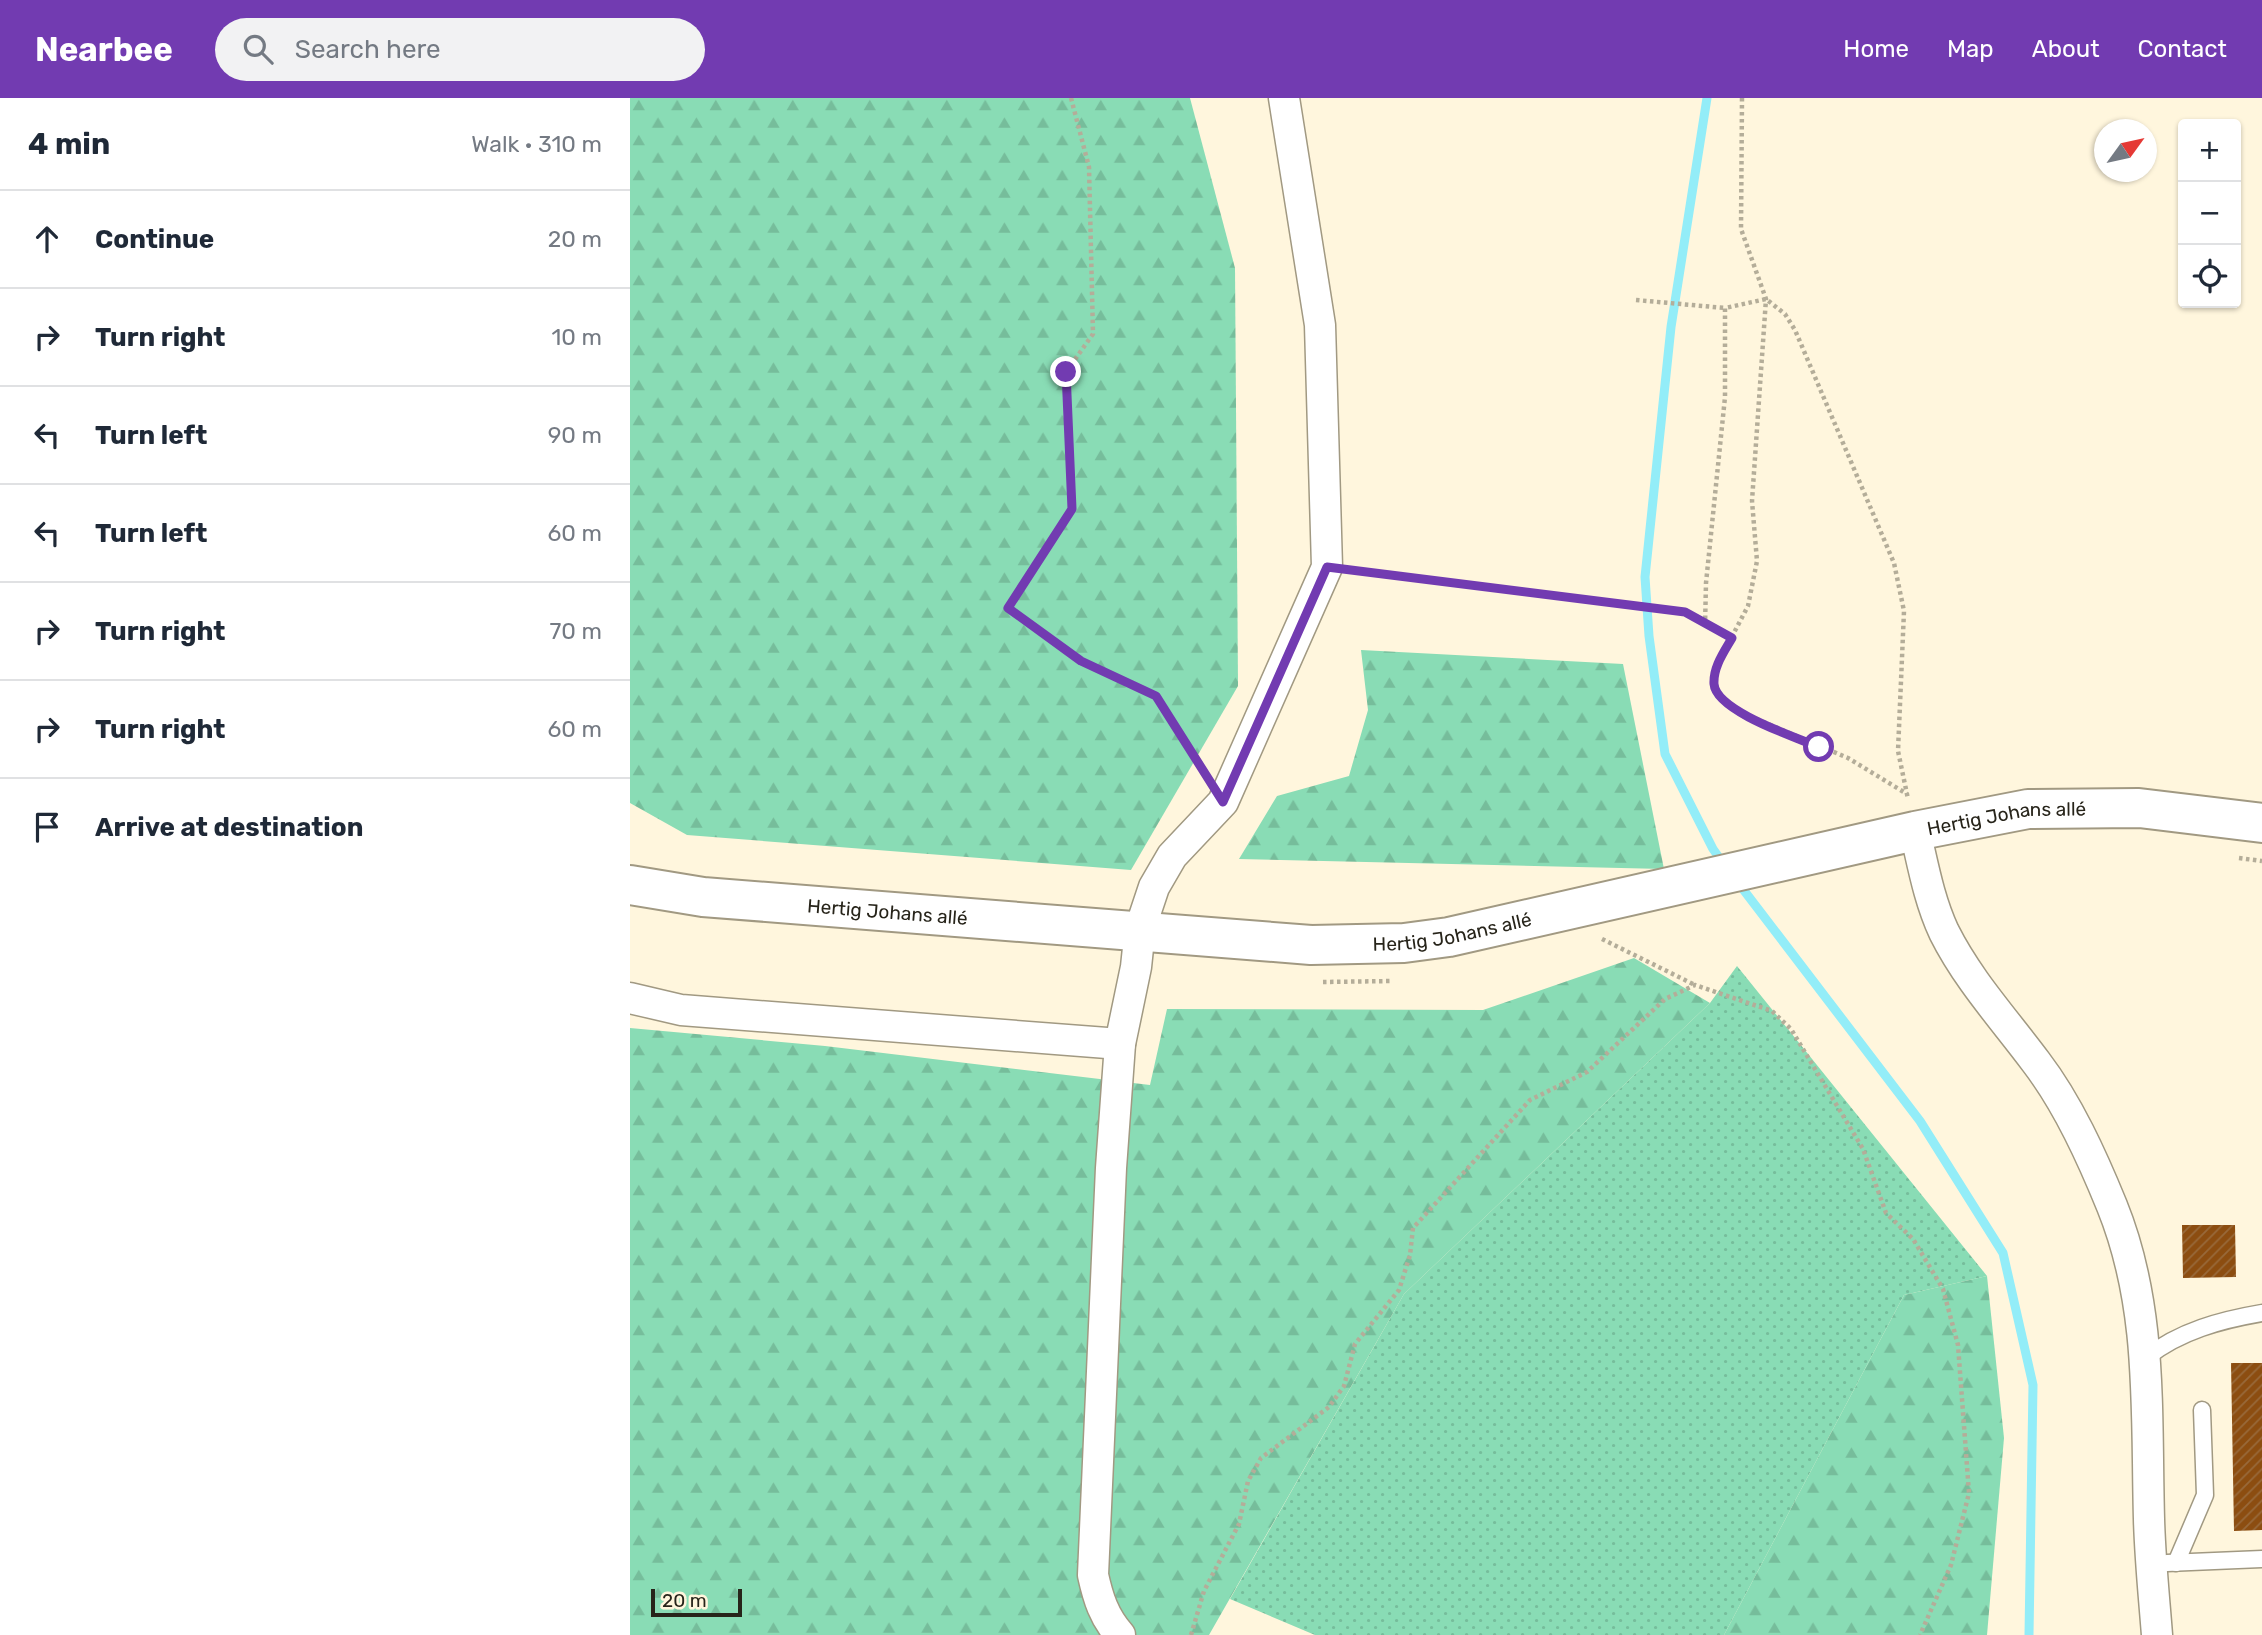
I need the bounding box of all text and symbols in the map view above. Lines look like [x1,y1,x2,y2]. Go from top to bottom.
search box [215,18,705,81]
text: Nearbee [35,30,173,69]
icon: search [239,30,277,68]
text: Search here [295,34,441,65]
text: Home [1843,35,1909,63]
text: Map [1947,35,1994,63]
text: About [2032,35,2100,63]
text: Contact [2138,35,2227,63]
north arrow [2094,119,2157,182]
map controls [2178,119,2241,308]
button: + [2178,119,2241,182]
text: 4 min [28,126,110,162]
text: Walk · 310 m [471,130,602,158]
button: − [2178,182,2241,245]
icon: ahead [28,220,66,258]
text: Continue [95,224,214,255]
text: 20 m [548,225,602,253]
button: locate [2178,245,2241,308]
icon: right [28,318,66,356]
text: Turn right [95,322,225,353]
text: 10 m [551,323,602,351]
route end [1050,356,1081,387]
icon: left [28,416,66,454]
text: Turn left [95,420,207,451]
text: 90 m [548,421,602,449]
icon: left [28,514,66,552]
text: Turn left [95,518,207,549]
text: 60 m [547,519,602,547]
icon: right [28,612,66,650]
text: Turn right [95,616,225,647]
text: 70 m [550,617,602,645]
icon: right [28,710,66,748]
text: Turn right [95,714,225,745]
text: 60 m [547,715,602,743]
route start [1803,731,1834,762]
street label: Hertig Johans allé [1925,797,2086,840]
icon: arrive [28,808,66,846]
text: Arrive at destination [95,812,363,843]
street label: Hertig Johans allé [806,894,969,929]
street label: Hertig Johans allé [1372,907,1534,955]
scale bar [651,1586,742,1618]
text: 20 m [662,1589,707,1612]

